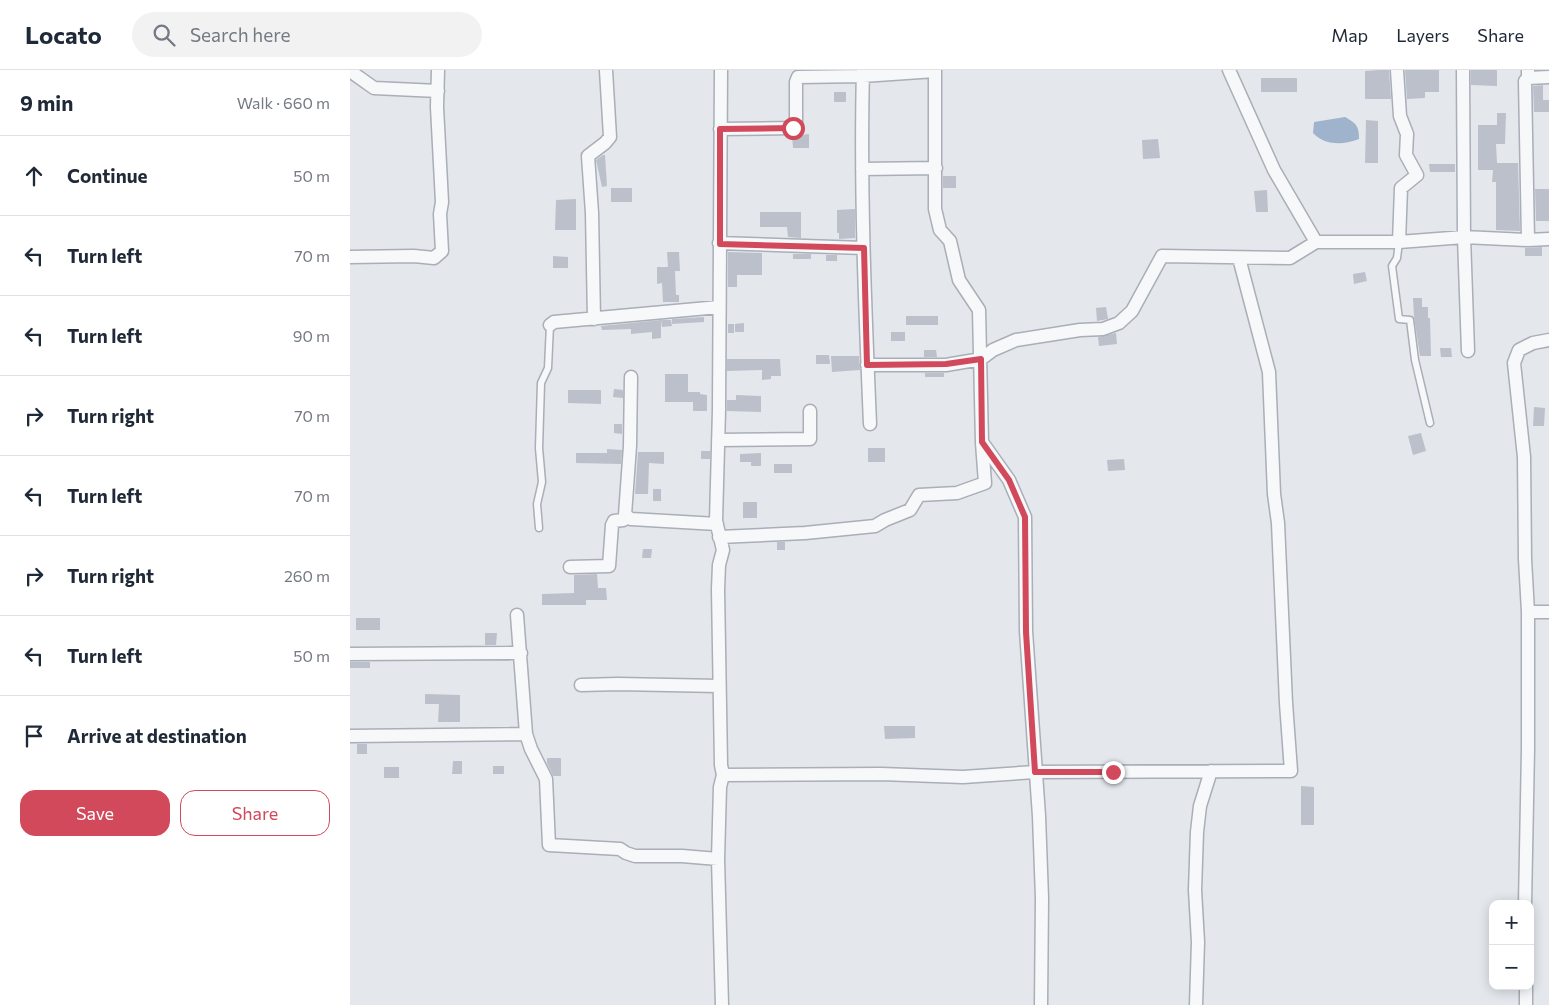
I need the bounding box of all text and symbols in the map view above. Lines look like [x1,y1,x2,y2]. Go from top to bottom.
search box [132,12,482,57]
text: Locato [25,20,102,49]
icon: search [150,21,178,49]
text: Search here [190,23,290,46]
text: Map [1331,24,1368,46]
text: Layers [1396,24,1449,46]
text: Share [1477,24,1524,46]
text: 9 min [20,90,73,115]
text: Walk · 660 m [237,93,330,112]
route start [782,117,805,140]
icon: ahead [20,162,48,190]
text: Continue [67,164,147,187]
text: 50 m [293,166,330,185]
icon: left [20,242,48,270]
text: Turn left [67,244,142,267]
text: 70 m [294,246,330,265]
icon: left [20,322,48,350]
text: Turn left [67,324,142,347]
text: 90 m [293,326,330,345]
icon: right [20,402,48,430]
text: Turn right [67,404,154,427]
text: 70 m [294,406,330,425]
icon: left [20,482,48,510]
text: Turn left [67,484,142,507]
text: 70 m [294,486,330,505]
icon: right [20,562,48,590]
text: Turn right [67,564,154,587]
text: 260 m [284,566,330,585]
icon: left [20,642,48,670]
text: Turn left [67,644,142,667]
text: 50 m [293,646,330,665]
icon: arrive [20,722,48,750]
text: Arrive at destination [67,724,247,747]
route end [1102,761,1125,784]
button: Save [20,790,170,836]
button: Share [180,790,330,836]
map controls [1489,900,1534,990]
button: + [1489,900,1534,945]
button: − [1489,945,1534,990]

